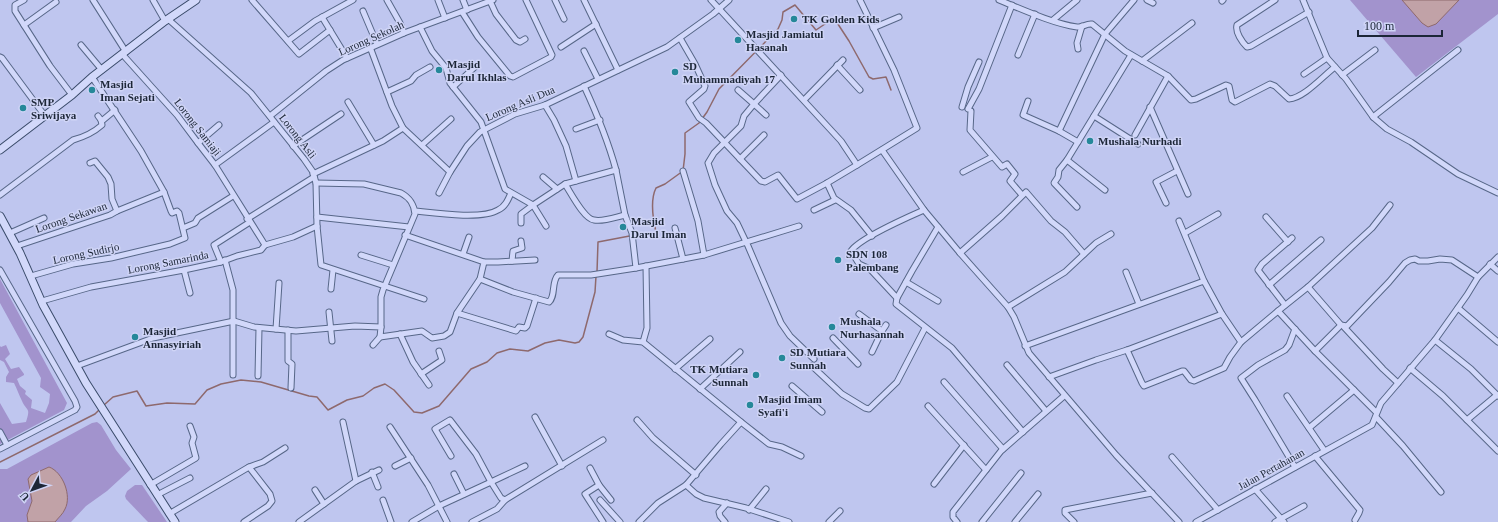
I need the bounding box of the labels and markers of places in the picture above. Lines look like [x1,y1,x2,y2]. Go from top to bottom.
place label: TK Golden Kids [802,13,880,25]
marker: TK Golden Kids [789,14,799,24]
place label: Masjid Jamiatul Hasanah [746,28,823,53]
marker: Masjid Jamiatul Hasanah [733,35,743,45]
place label: Masjid Darul Ikhlas [447,58,507,83]
place label: SD Muhammadiyah 17 [683,60,775,85]
marker: Masjid Darul Ikhlas [434,65,444,75]
marker: SD Muhammadiyah 17 [670,67,680,77]
place label: Masjid Iman Sejati [100,78,155,103]
marker: Masjid Iman Sejati [87,85,97,95]
place label: SMP Sriwijaya [31,96,77,121]
marker: SMP Sriwijaya [18,103,28,113]
place label: Mushala Nurhadi [1098,135,1181,147]
marker: Mushala Nurhadi [1085,136,1095,146]
place label: Masjid Darul Iman [631,215,686,240]
marker: Masjid Darul Iman [618,222,628,232]
place label: SDN 108 Palembang [846,248,899,273]
marker: SDN 108 Palembang [833,255,843,265]
place label: Mushala Nurhasannah [840,315,904,340]
marker: Mushala Nurhasannah [827,322,837,332]
place label: Masjid Annasyiriah [143,325,201,350]
marker: Masjid Annasyiriah [130,332,140,342]
place label: SD Mutiara Sunnah [790,346,846,371]
marker: SD Mutiara Sunnah [777,353,787,363]
place label: TK Mutiara Sunnah [690,363,748,388]
marker: TK Mutiara Sunnah [751,370,761,380]
place label: Masjid Imam Syafi'i [758,393,822,418]
marker: Masjid Imam Syafi'i [745,400,755,410]

